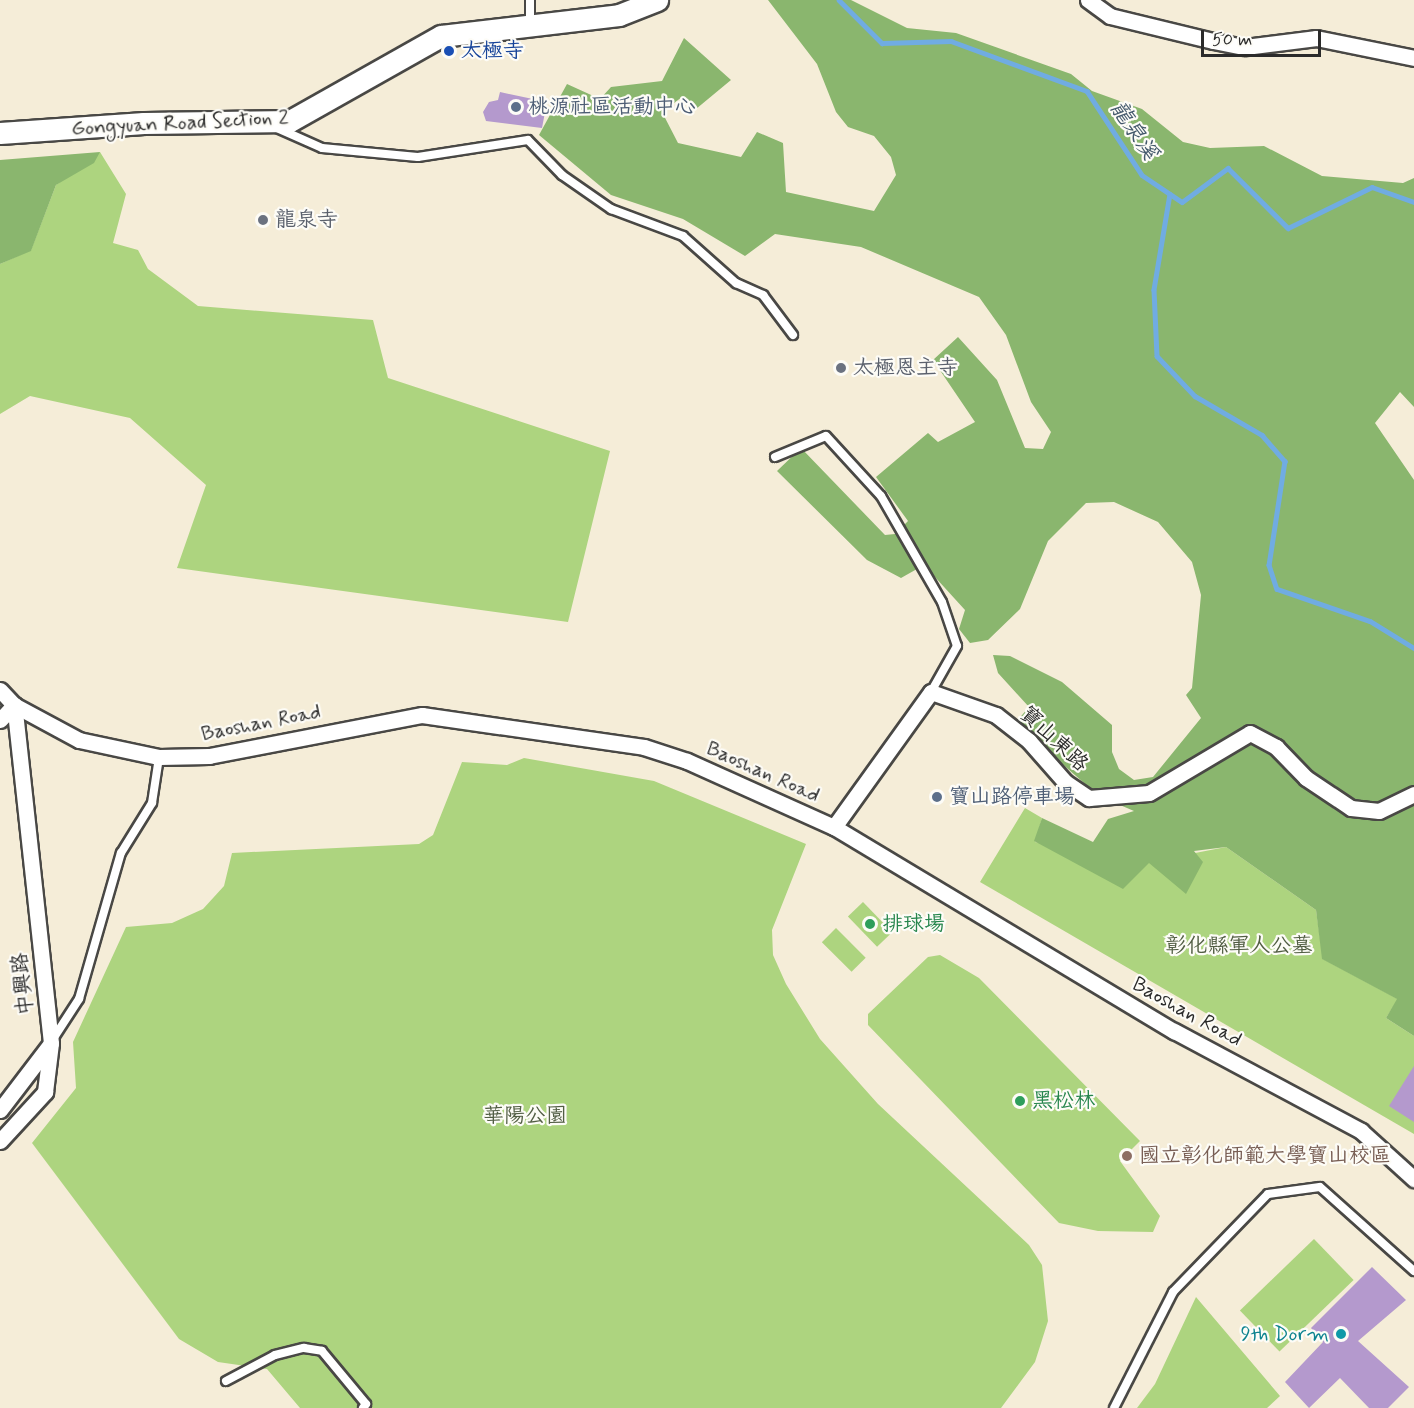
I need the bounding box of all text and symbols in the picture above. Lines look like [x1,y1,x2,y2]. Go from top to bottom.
scale bar [1204,18,1324,56]
text: 50 m [1212,28,1252,52]
place label: 太極寺 [461,38,524,64]
marker: 太極寺 [442,44,456,58]
place label: 桃源社區活動中心 [528,94,696,120]
water label: 龍泉溪 [1104,96,1162,166]
marker: 桃源社區活動中心 [509,100,523,114]
street label: Gongyuan Road Section 2 [71,105,289,141]
place label: 龍泉寺 [275,207,338,233]
marker: 龍泉寺 [256,213,270,227]
place label: 太極恩主寺 [853,355,958,381]
marker: 太極恩主寺 [834,361,848,375]
street label: Baoshan Road [200,699,322,747]
street label: 寶山東路 [1015,701,1093,777]
street label: Baoshan Road [703,736,823,808]
place label: 寶山路停車場 [949,784,1075,810]
marker: 寶山路停車場 [930,790,944,804]
place label: 排球場 [882,911,945,937]
marker: 排球場 [863,917,877,931]
park label: 彰化縣軍人公墓 [1166,933,1312,959]
street label: 中興路 [7,951,39,1017]
street label: Baoshan Road [1129,972,1245,1052]
place label: 黑松林 [1032,1088,1095,1114]
marker: 黑松林 [1013,1094,1027,1108]
park label: 華陽公園 [483,1103,567,1129]
place label: 國立彰化師範大學寶山校區 [1139,1143,1391,1169]
marker: 國立彰化師範大學寶山校區 [1120,1149,1134,1163]
place label: 9th Dorm [1240,1321,1329,1347]
marker: 9th Dorm [1334,1327,1348,1341]

